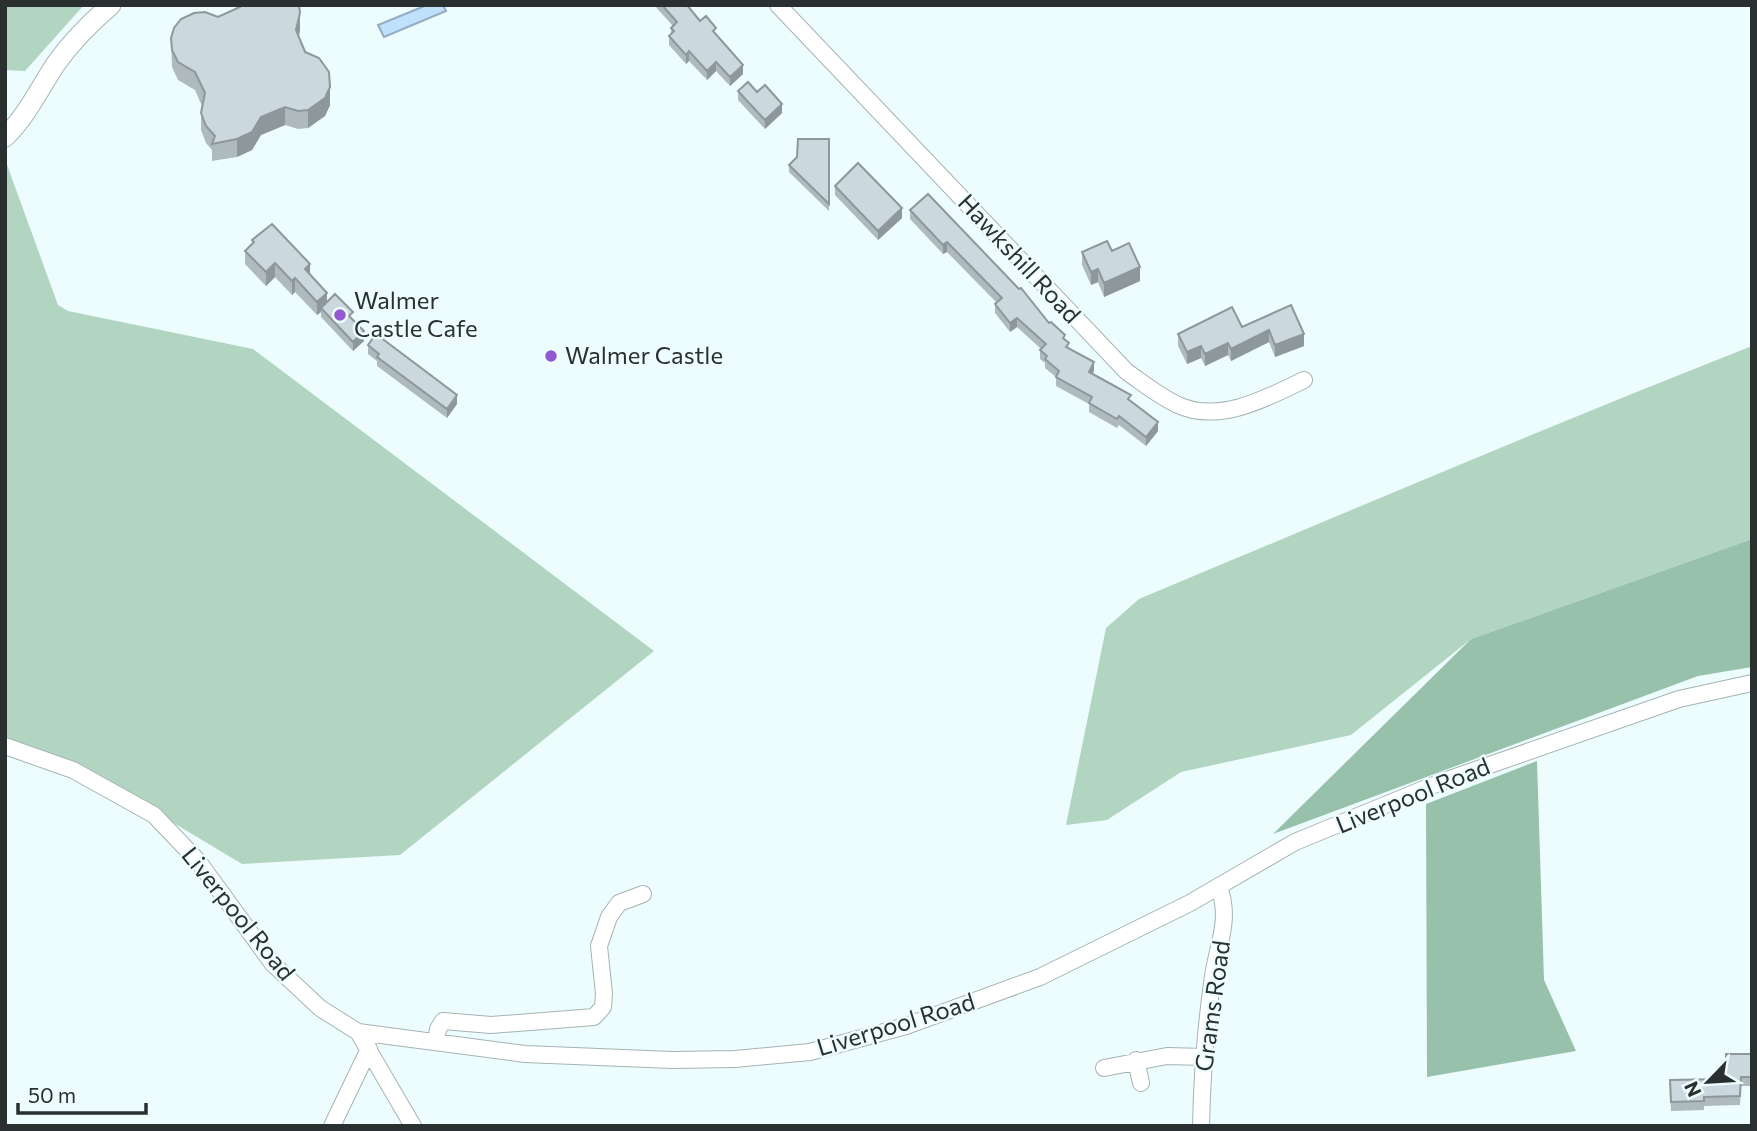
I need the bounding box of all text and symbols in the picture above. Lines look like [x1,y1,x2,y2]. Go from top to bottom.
street label: Hawkshill Road [953,187,1087,329]
place label: Walmer Castle Cafe [354,285,478,342]
marker: Walmer Castle Cafe [332,307,348,323]
place label: Walmer Castle [565,340,723,369]
marker: Walmer Castle [543,348,559,364]
street label: Liverpool Road [1331,751,1494,839]
street label: Liverpool Road [176,840,302,986]
street label: Grams Road [1188,938,1235,1073]
street label: Liverpool Road [813,986,978,1061]
north arrow [1673,1047,1743,1117]
scale bar [18,1072,145,1116]
text: N [1679,1078,1706,1101]
text: 50 m [28,1082,76,1107]

